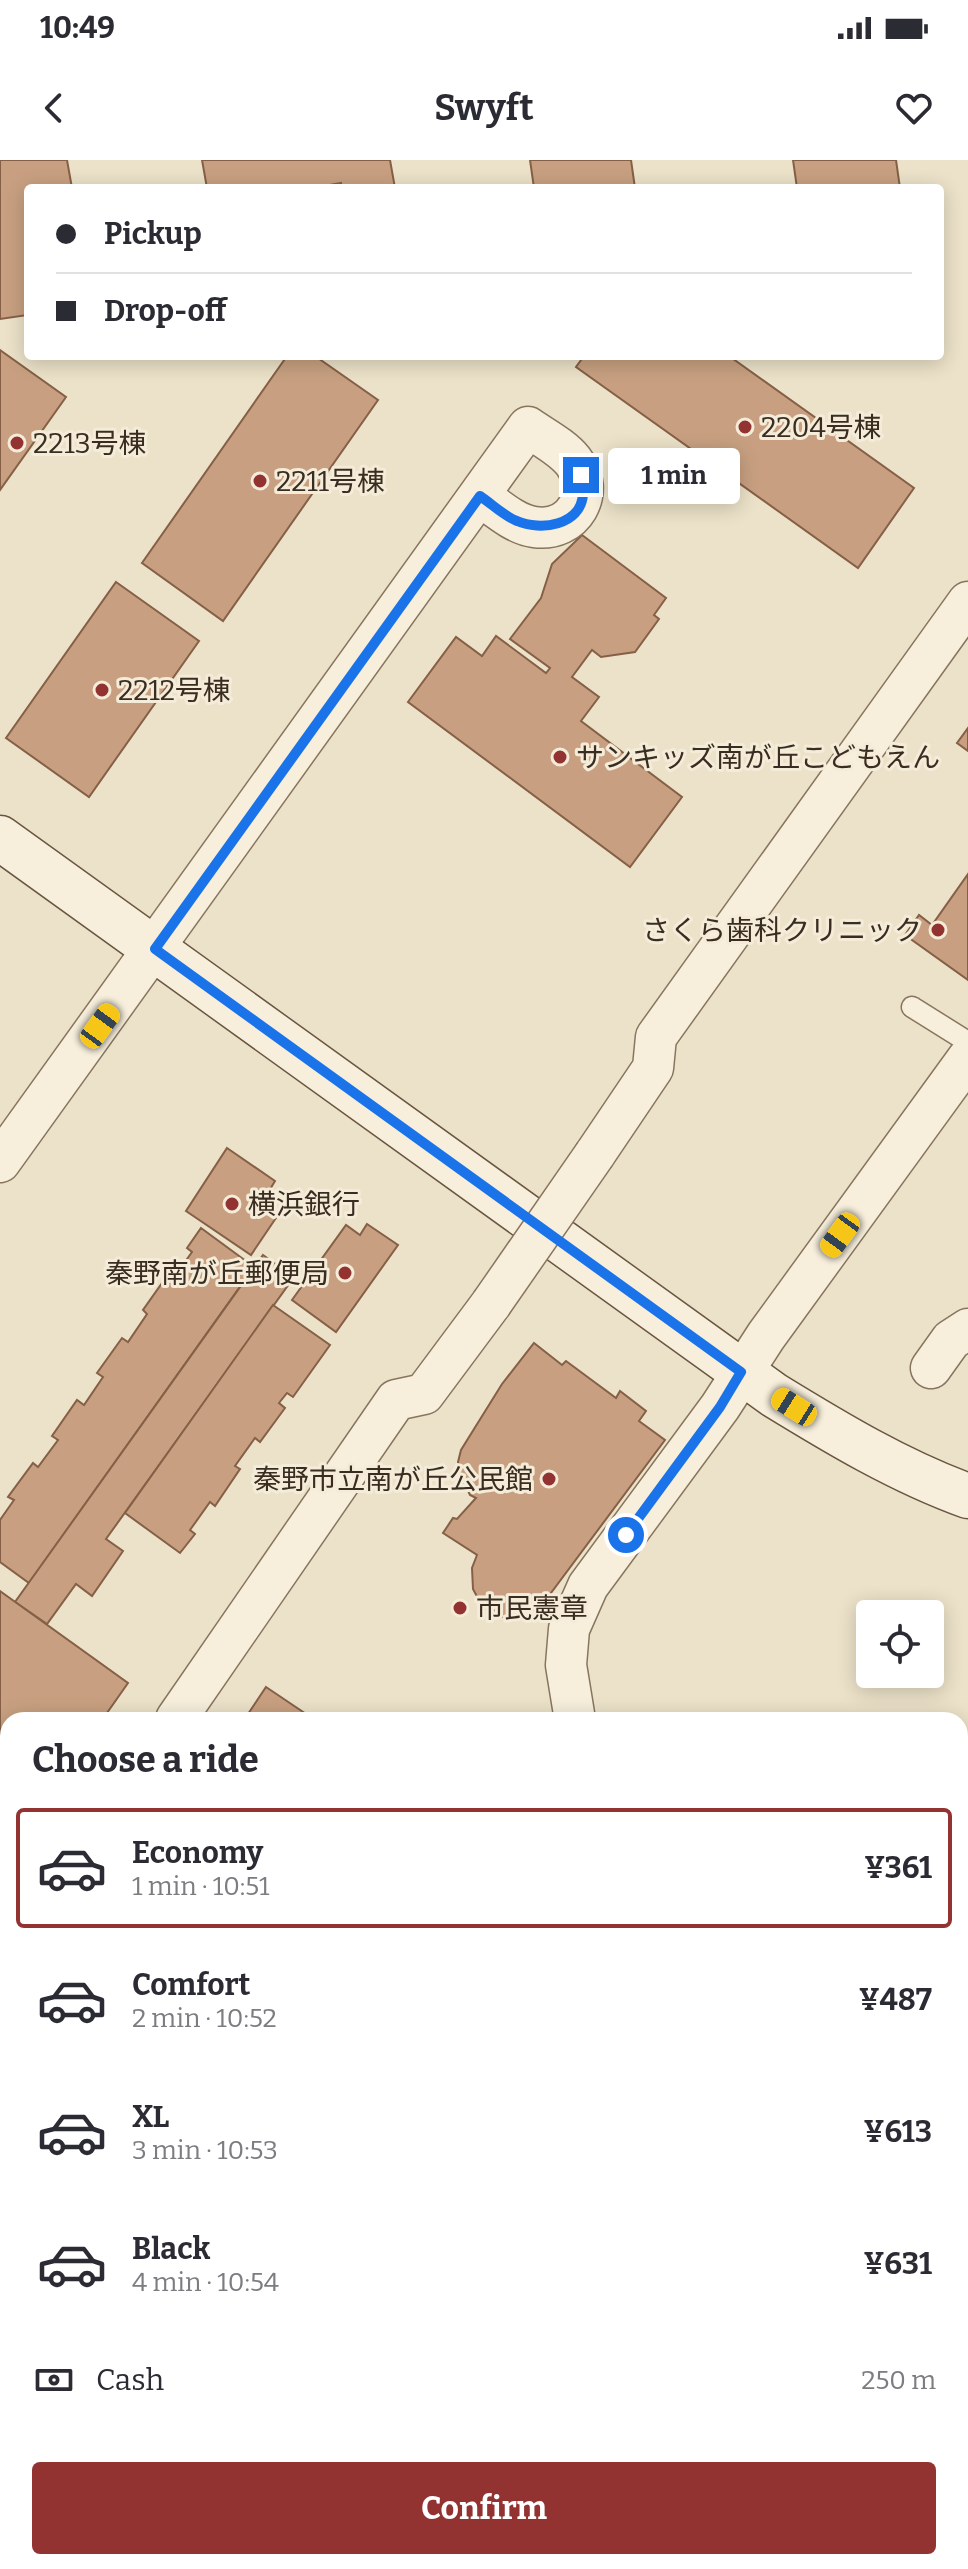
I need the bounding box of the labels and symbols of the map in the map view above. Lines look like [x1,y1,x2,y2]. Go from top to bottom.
place label: 2204号棟 [761,411,882,444]
marker: 2204号棟 [736,418,754,436]
place label: 2213号棟 [33,427,147,460]
marker: 2213号棟 [8,434,26,452]
callout: 1 min [609,447,741,503]
route end [563,457,599,493]
place label: 2211号棟 [276,465,385,498]
marker: 2211号棟 [251,472,269,490]
place label: 2212号棟 [118,674,231,707]
marker: 2212号棟 [93,681,111,699]
place label: サンキッズ南が丘こどもえん [576,741,940,774]
marker: サンキッズ南が丘こどもえん [551,748,569,766]
place label: さくら歯科クリニック [642,914,922,947]
marker: さくら歯科クリニック [929,921,947,939]
car [76,1000,124,1052]
place label: 横浜銀行 [248,1188,360,1221]
marker: 横浜銀行 [223,1195,241,1213]
car [816,1209,864,1261]
place label: 秦野南が丘郵便局 [105,1257,329,1290]
marker: 秦野南が丘郵便局 [336,1264,354,1282]
car [767,1384,821,1430]
place label: 秦野市立南が丘公民館 [253,1463,533,1496]
marker: 秦野市立南が丘公民館 [540,1470,558,1488]
route start [608,1517,644,1553]
place label: 市民憲章 [476,1592,588,1625]
marker: 市民憲章 [451,1599,469,1617]

